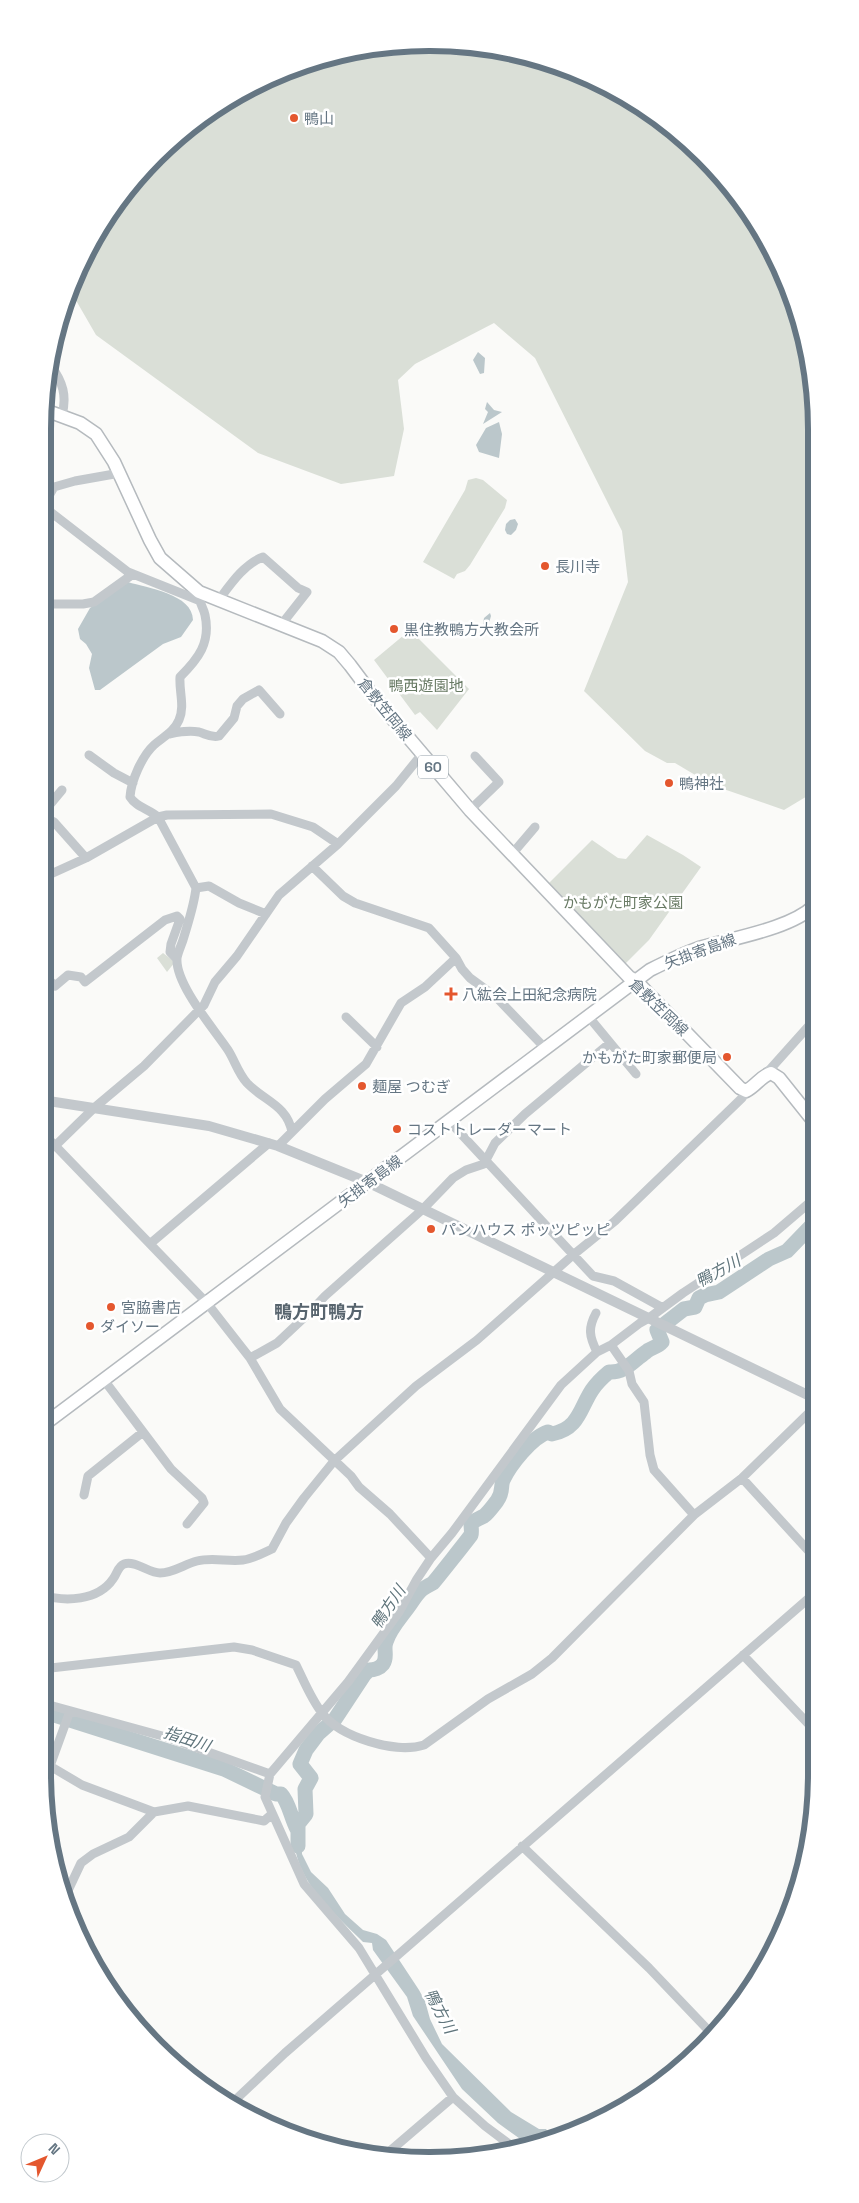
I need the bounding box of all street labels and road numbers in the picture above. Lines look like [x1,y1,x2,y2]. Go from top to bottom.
street label: 倉敷笠岡線 [354,674,416,744]
road number: 60 [418,756,448,779]
street label: 矢掛寄島線 [662,929,738,973]
street label: 倉敷笠岡線 [625,974,693,1040]
street label: 矢掛寄島線 [334,1151,406,1211]

